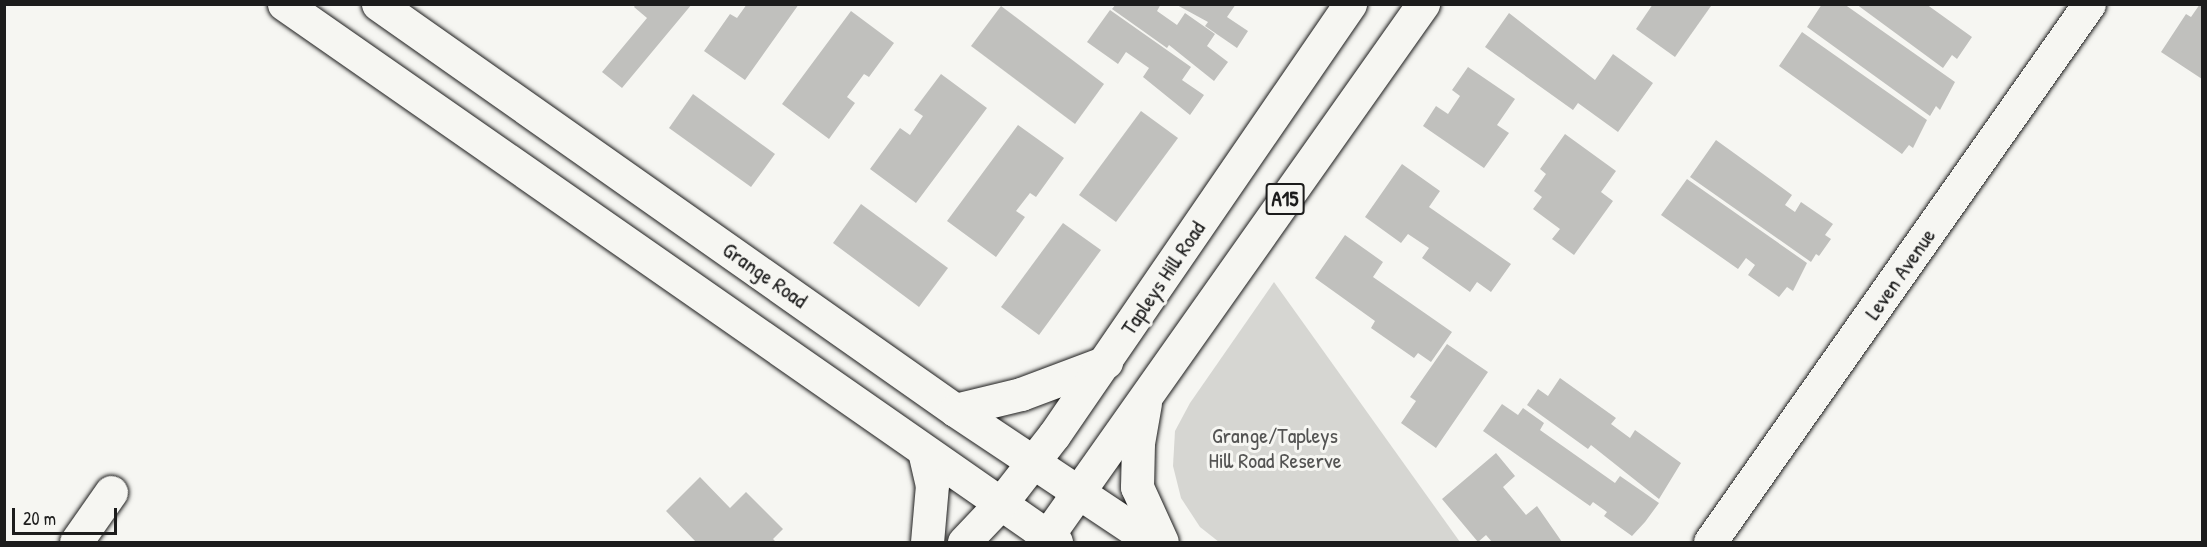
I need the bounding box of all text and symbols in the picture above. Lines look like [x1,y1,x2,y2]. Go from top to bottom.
road number: A15 [1266,181,1304,217]
street label: Tapleys Hill Road [1115,216,1211,340]
street label: Leven Avenue [1859,223,1941,325]
street label: Grange Road [718,236,812,314]
park label: Grange/Tapleys Hill Road Reserve [1209,422,1341,474]
scale bar [15,496,120,534]
text: 20 m [23,506,56,531]

